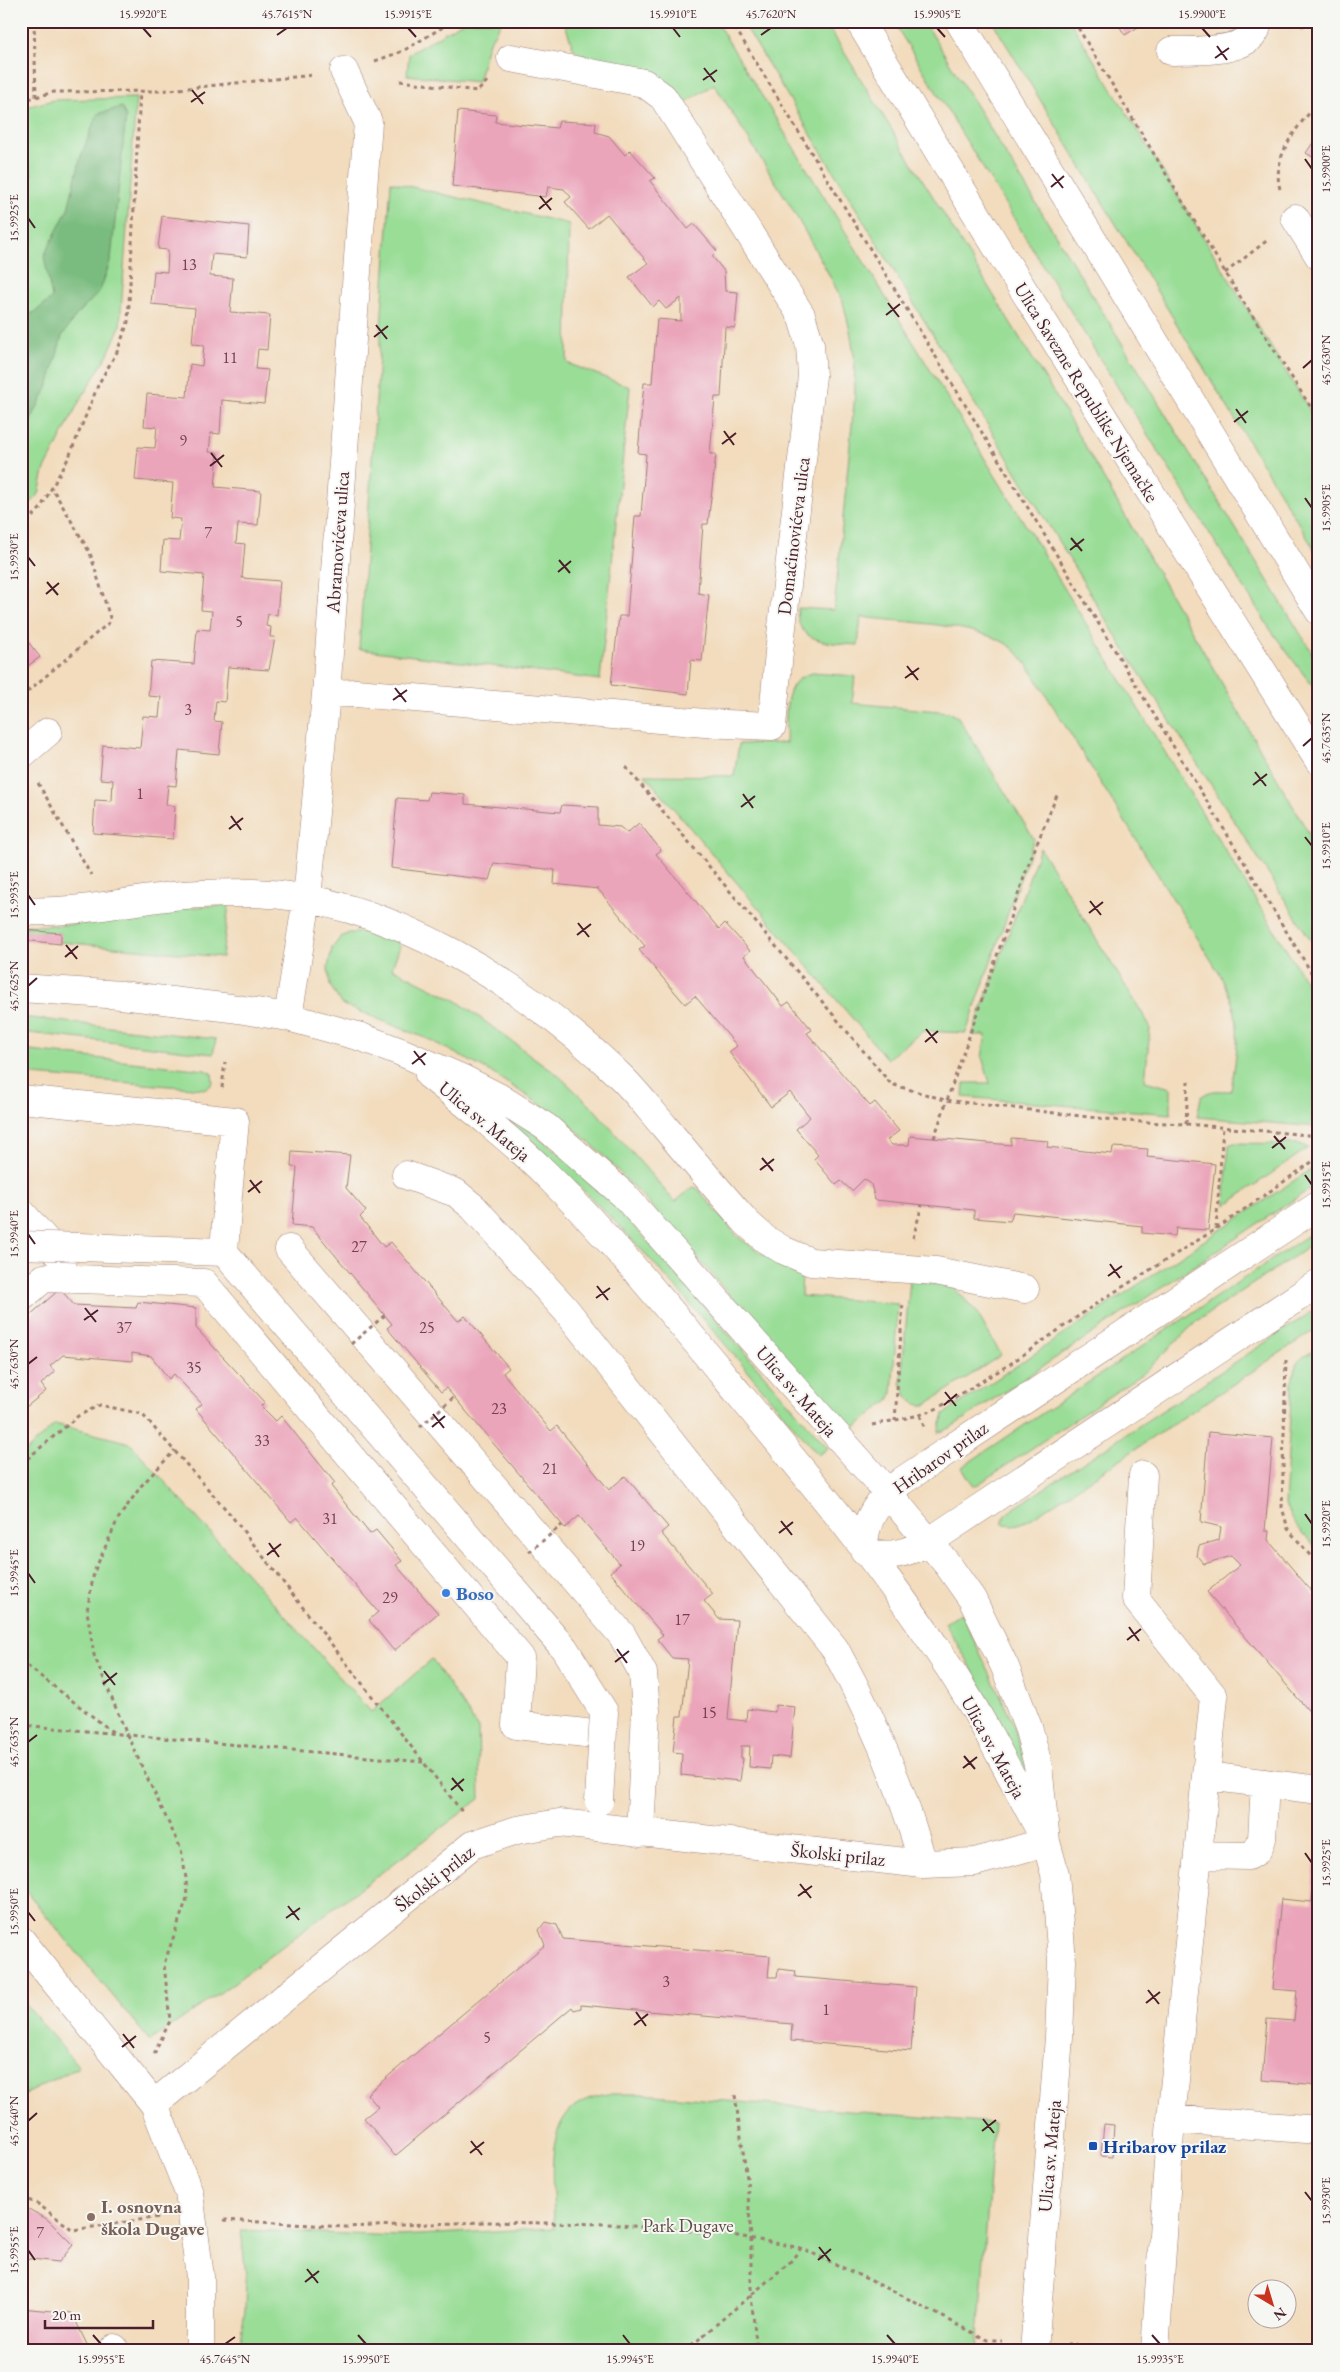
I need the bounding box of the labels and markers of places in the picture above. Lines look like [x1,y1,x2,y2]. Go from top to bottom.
place label: Boso [456,1581,494,1606]
marker: Boso [440,1587,452,1599]
place label: Hribarov prilaz [1103,2134,1226,2159]
marker: Hribarov prilaz [1087,2140,1099,2152]
place label: I. osnovna škola Dugave [101,2194,205,2241]
marker: I. osnovna škola Dugave [85,2211,97,2223]

